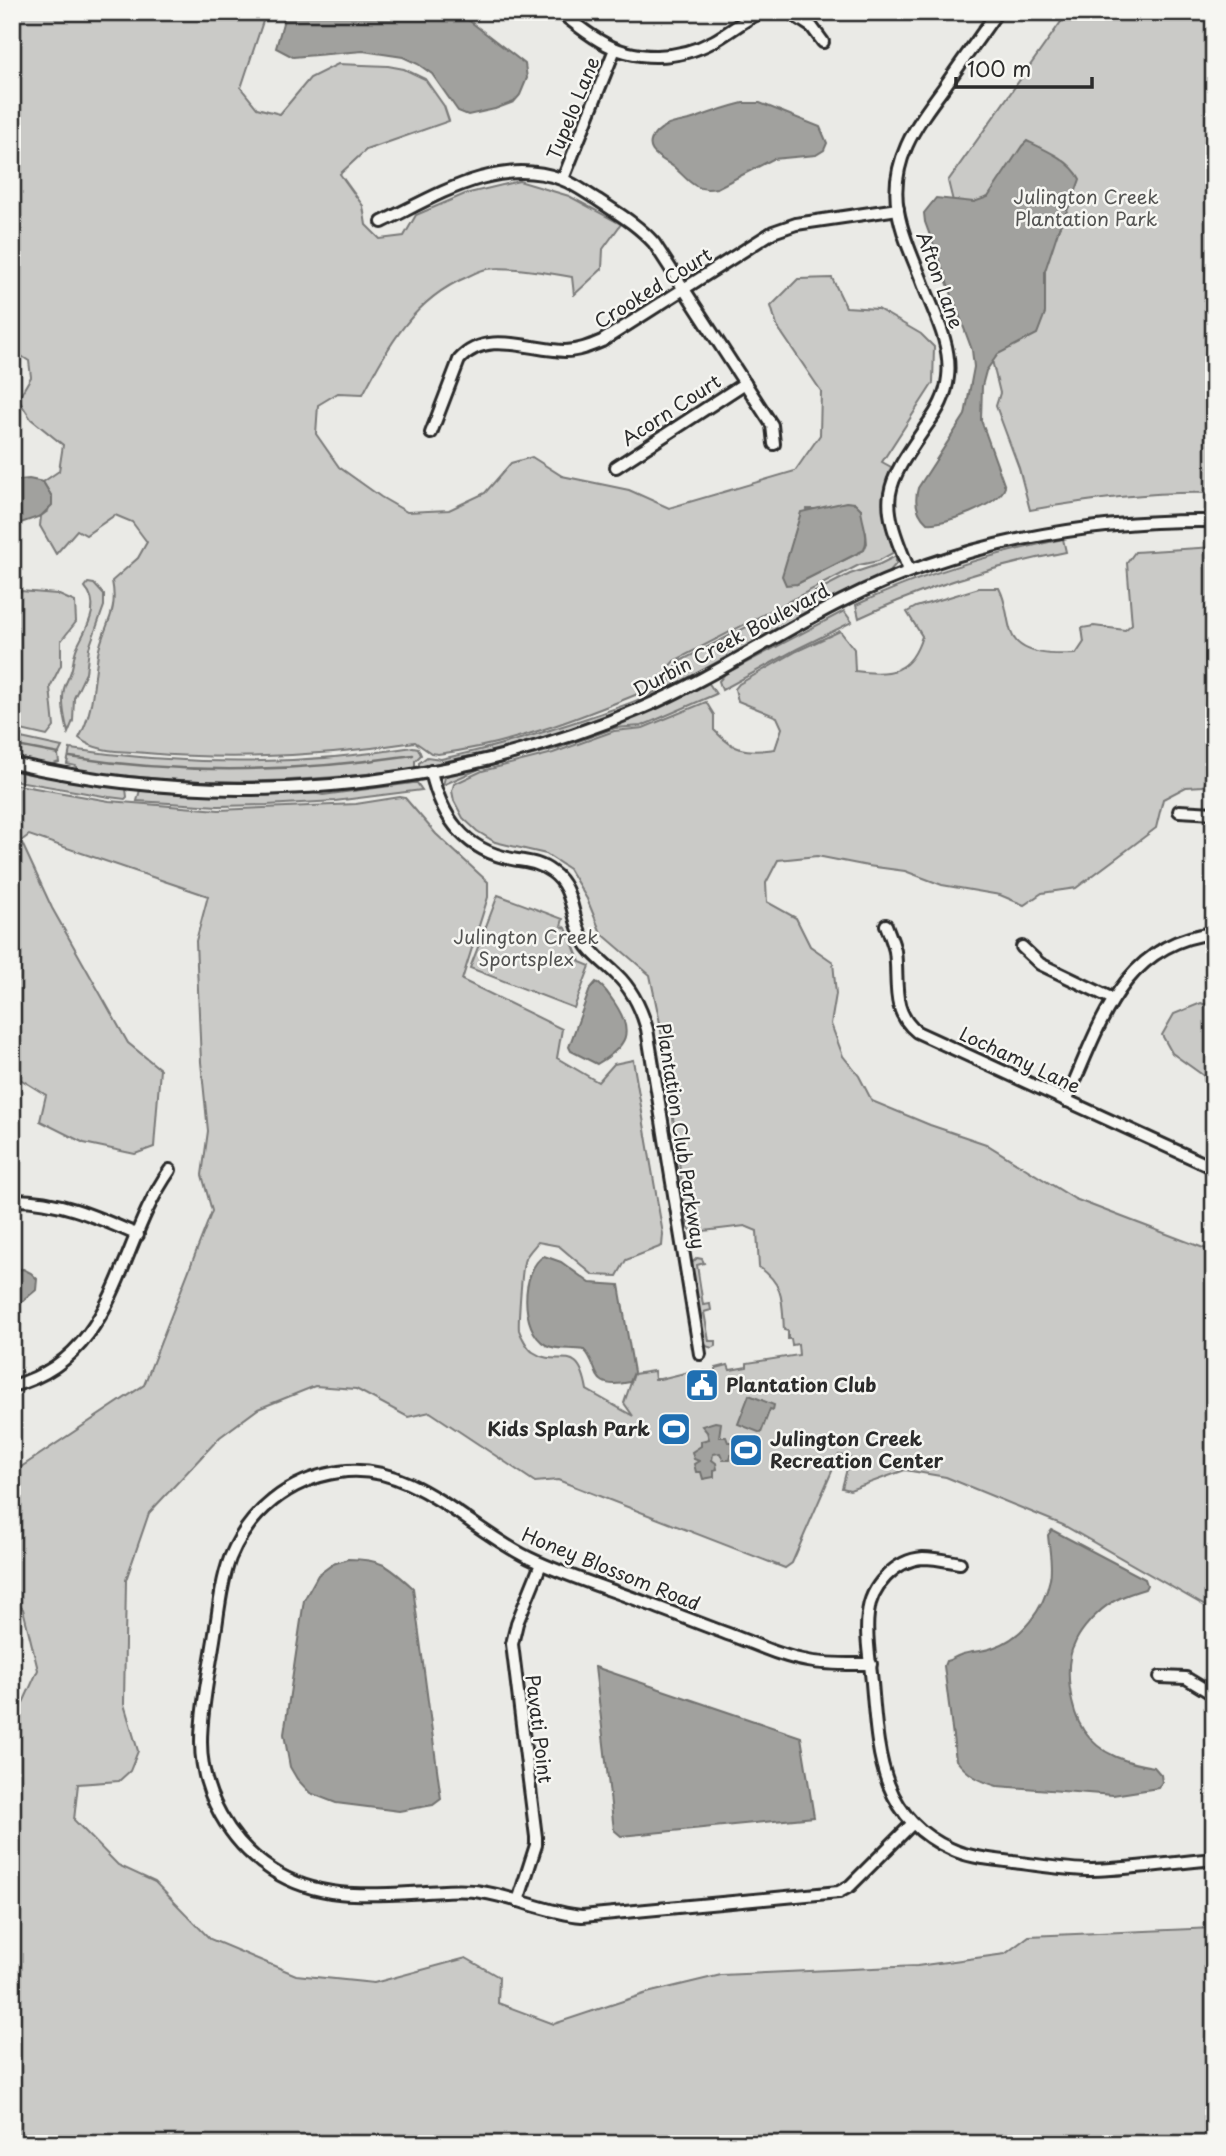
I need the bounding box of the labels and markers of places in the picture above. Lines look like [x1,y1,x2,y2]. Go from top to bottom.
public building icon: Plantation Club [683,1366,721,1404]
place label: Plantation Club [726,1370,876,1398]
sports icon: Kids Splash Park [655,1410,693,1448]
place label: Kids Splash Park [487,1414,650,1442]
place label: Julington Creek Recreation Center [770,1424,944,1474]
sports icon: Julington Creek Recreation Center [727,1431,765,1469]

